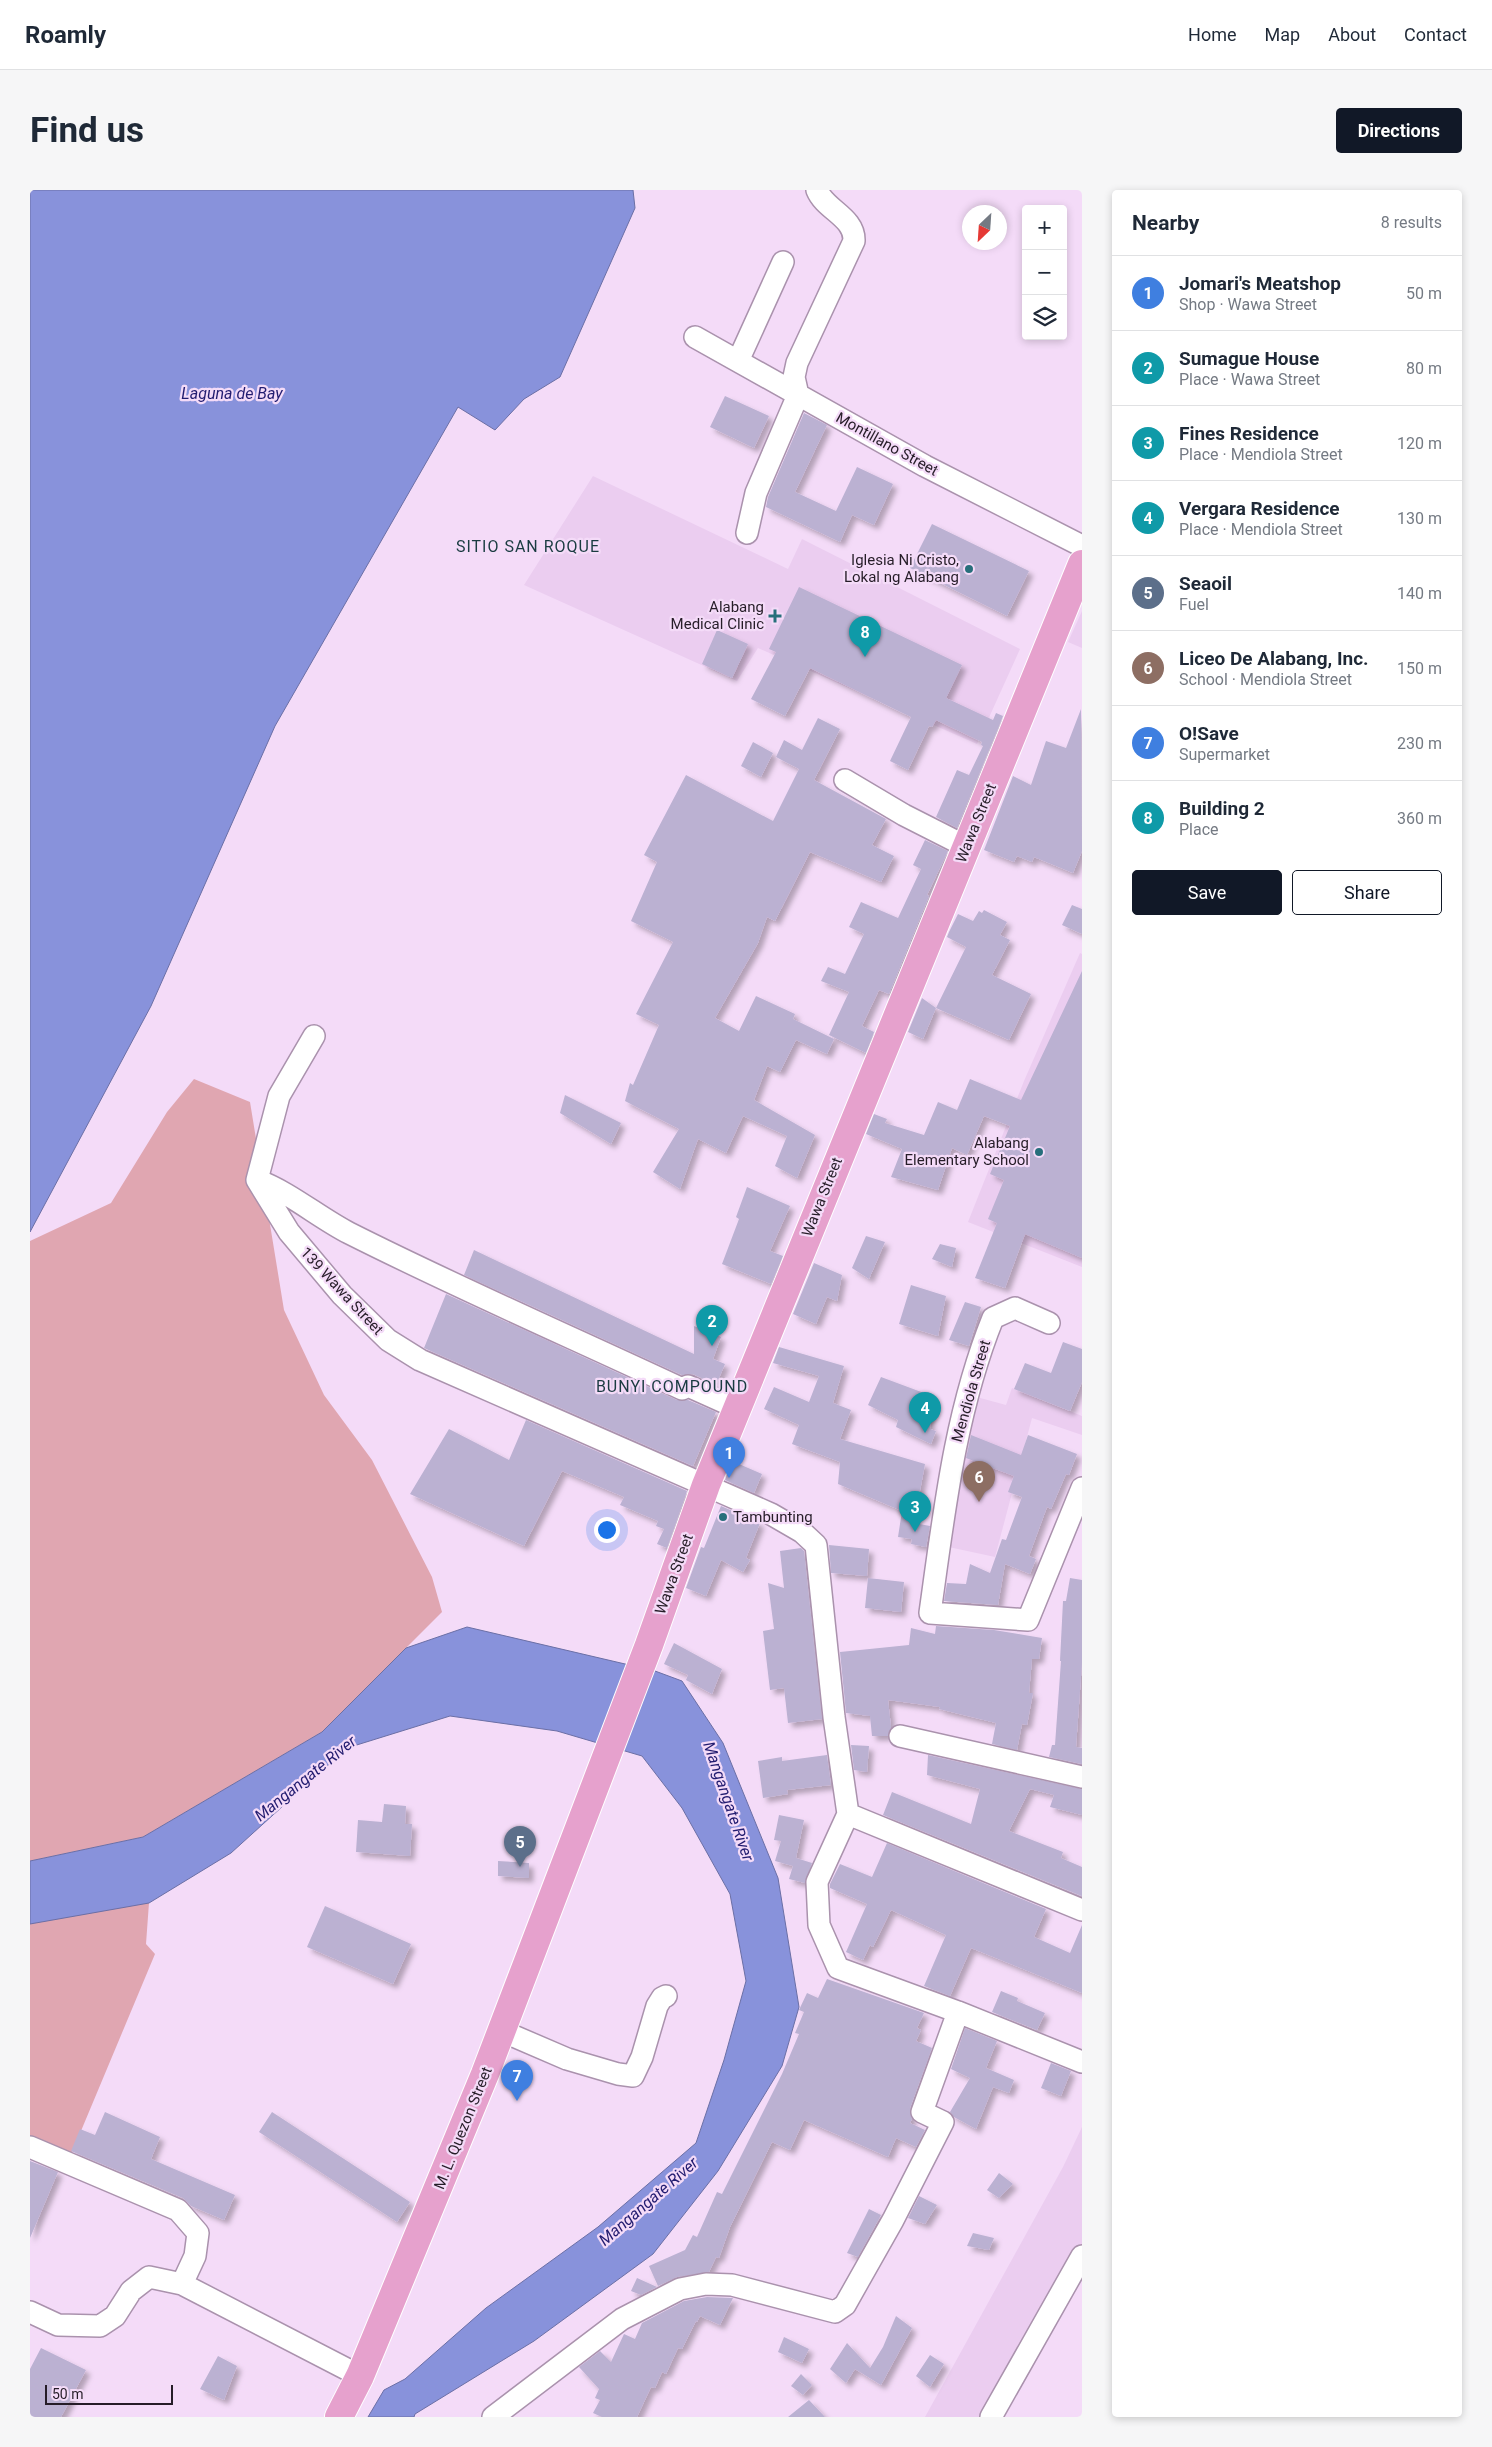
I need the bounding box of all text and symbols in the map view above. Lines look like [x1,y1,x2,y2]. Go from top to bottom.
text: Roamly [25,21,106,49]
text: Home [1188,24,1237,45]
text: Map [1265,24,1300,45]
text: About [1328,24,1376,45]
text: Contact [1404,24,1467,45]
button: Directions [1336,108,1462,153]
text: Find us [30,110,144,151]
north arrow [962,205,1007,250]
map controls [1022,205,1067,340]
button: + [1022,205,1067,250]
text: Nearby [1132,211,1199,235]
text: 8 results [1381,213,1442,232]
button: − [1022,250,1067,295]
text: Jomari's Meatshop [1179,272,1341,295]
text: 1 [1143,284,1153,303]
text: 50 m [1406,284,1442,303]
button: layers [1022,295,1067,340]
text: Shop · Wawa Street [1179,295,1317,314]
text: Sumague House [1179,347,1319,370]
text: 2 [1143,359,1153,378]
text: 80 m [1406,359,1442,378]
text: Place · Wawa Street [1179,370,1320,389]
water label: Laguna de Bay [181,384,283,403]
street label: Montillano Street [833,408,941,480]
text: Fines Residence [1179,422,1319,445]
text: 3 [1143,434,1153,453]
text: 120 m [1397,434,1442,453]
text: Place · Mendiola Street [1179,445,1343,464]
text: Vergara Residence [1179,497,1340,520]
text: 4 [1143,509,1153,528]
text: 130 m [1397,509,1442,528]
text: Place · Mendiola Street [1179,520,1343,539]
district label: SITIO SAN ROQUE [456,537,600,556]
place label: Iglesia Ni Cristo, Lokal ng Alabang [844,551,959,586]
marker: Iglesia Ni Cristo, Lokal ng Alabang [963,563,975,575]
text: Seaoil [1179,572,1232,595]
text: 5 [1143,584,1153,603]
text: 140 m [1397,584,1442,603]
text: Fuel [1179,595,1209,614]
place label: Alabang Medical Clinic [671,598,764,633]
marker: Alabang Medical Clinic [768,609,782,623]
pin: 8 [849,616,881,657]
text: Liceo De Alabang, Inc. [1179,647,1369,670]
text: 6 [1143,659,1153,678]
text: 150 m [1397,659,1442,678]
text: School · Mendiola Street [1179,670,1352,689]
text: O!Save [1179,722,1239,745]
text: 7 [1143,734,1153,753]
text: 230 m [1397,734,1442,753]
text: Supermarket [1179,745,1270,764]
street label: Wawa Street [952,781,1000,865]
text: Building 2 [1179,797,1265,820]
text: 8 [1143,809,1153,828]
text: 360 m [1397,809,1442,828]
text: Place [1179,820,1219,839]
button: Save [1132,870,1282,915]
button: Share [1292,870,1442,915]
place label: Alabang Elementary School [905,1134,1029,1169]
marker: Alabang Elementary School [1033,1146,1045,1158]
street label: Wawa Street [798,1155,846,1239]
street label: 139 Wawa Street [297,1244,387,1339]
pin: 2 [696,1305,728,1346]
street label: Mendiola Street [948,1338,994,1444]
district label: BUNYI COMPOUND [596,1377,748,1396]
pin: 4 [909,1392,941,1433]
pin: 1 [713,1437,745,1478]
pin: 6 [963,1461,995,1502]
pin: 3 [899,1491,931,1532]
place label: Tambunting [733,1508,813,1526]
marker: Tambunting [717,1511,729,1523]
your location [594,1517,620,1543]
street label: Wawa Street [651,1531,697,1617]
water label: Mangangate River [251,1731,360,1825]
water label: Mangangate River [699,1739,758,1864]
pin: 5 [504,1826,536,1867]
pin: 7 [501,2060,533,2101]
street label: M. L. Quezon Street [430,2064,496,2192]
water label: Mangangate River [595,2153,702,2250]
scale bar [45,2382,172,2405]
text: 50 m [52,2386,84,2402]

